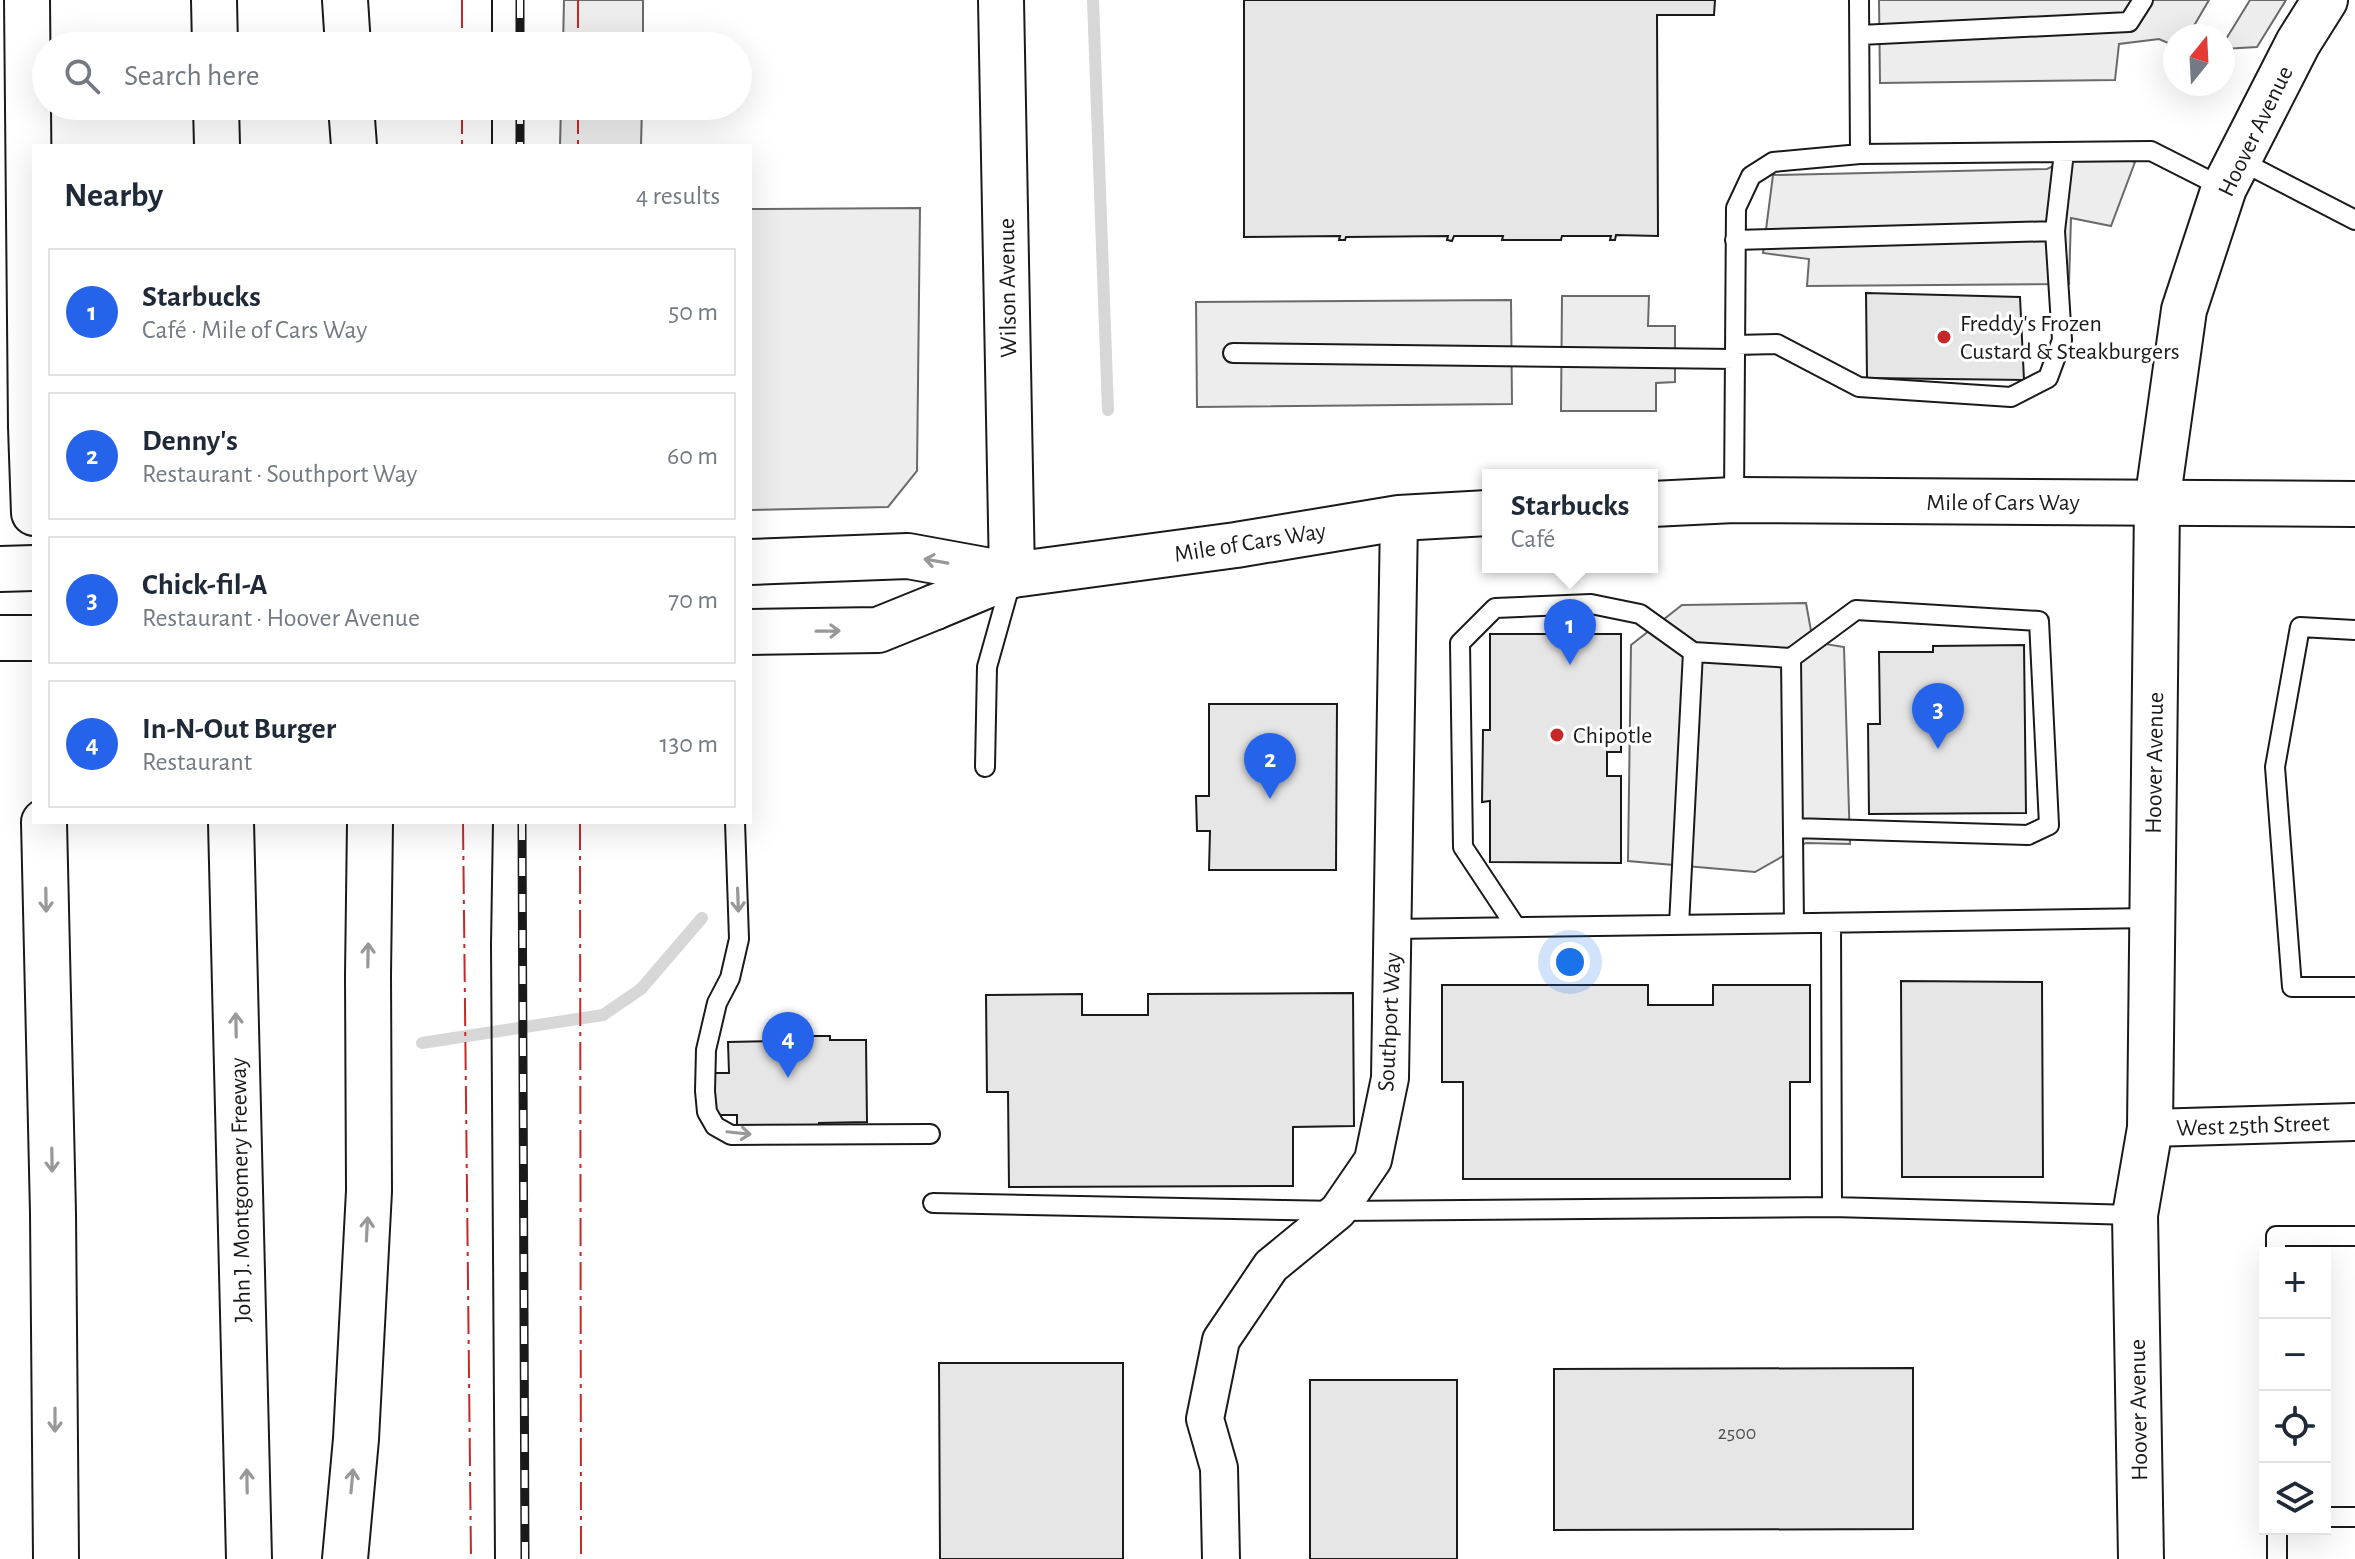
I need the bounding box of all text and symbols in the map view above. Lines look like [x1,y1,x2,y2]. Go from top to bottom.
north arrow [2163,24,2235,96]
search box [32,32,752,120]
icon: search [60,54,104,98]
text: Search here [124,61,260,91]
street label: Hoover Avenue [2214,62,2298,200]
text: Nearby [64,179,163,213]
text: 4 results [636,183,720,209]
street label: Wilson Avenue [995,218,1021,358]
text: Starbucks [142,282,261,312]
text: 1 [87,299,97,325]
text: 50 m [668,299,718,325]
place label: Freddy's Frozen Custard & Steakburgers [1960,312,2180,364]
text: Café · Mile of Cars Way [142,317,367,343]
marker: Freddy's Frozen Custard & Steakburgers [1935,328,1953,346]
text: Denny's [142,426,238,456]
text: 2 [86,443,98,469]
text: 60 m [667,443,718,469]
text: Restaurant · Southport Way [142,461,417,487]
popup [1482,469,1658,573]
text: Starbucks [1511,491,1629,521]
street label: Mile of Cars Way [1926,491,2080,515]
street label: Mile of Cars Way [1173,519,1328,567]
text: Café [1511,526,1555,552]
one-way arrow [923,553,949,568]
text: Chick-fil-A [142,570,267,600]
text: 3 [86,587,98,613]
text: 70 m [668,587,718,613]
pin: 1 [1544,599,1596,665]
text: Restaurant · Hoover Avenue [142,605,420,631]
one-way arrow [814,623,841,639]
pin: 3 [1912,683,1964,749]
street label: Hoover Avenue [2142,692,2168,834]
text: In-N-Out Burger [142,714,336,744]
place label: Chipotle [1573,724,1652,748]
marker: Chipotle [1548,726,1566,744]
text: 4 [85,731,99,757]
text: 130 m [660,731,718,757]
pin: 2 [1244,733,1296,799]
text: Restaurant [142,749,252,775]
one-way arrow [38,886,53,913]
one-way arrow [730,886,745,913]
one-way arrow [360,942,376,969]
your location [1550,942,1590,982]
street label: Southport Way [1374,952,1406,1092]
one-way arrow [229,1012,244,1039]
pin: 4 [762,1012,814,1078]
street label: John J. Montgomery Freeway [227,1057,255,1323]
street label: West 25th Street [2176,1111,2330,1141]
one-way arrow [726,1126,752,1141]
one-way arrow [44,1146,59,1173]
one-way arrow [360,1216,375,1243]
map controls [2259,1247,2331,1535]
button: + [2259,1247,2331,1319]
button: − [2259,1319,2331,1391]
street label: Hoover Avenue [2126,1339,2152,1481]
button: locate [2259,1391,2331,1463]
one-way arrow [47,1406,62,1433]
house number: 2500 [1718,1423,1756,1443]
button: layers [2259,1463,2331,1535]
one-way arrow [239,1468,255,1495]
one-way arrow [345,1468,360,1495]

